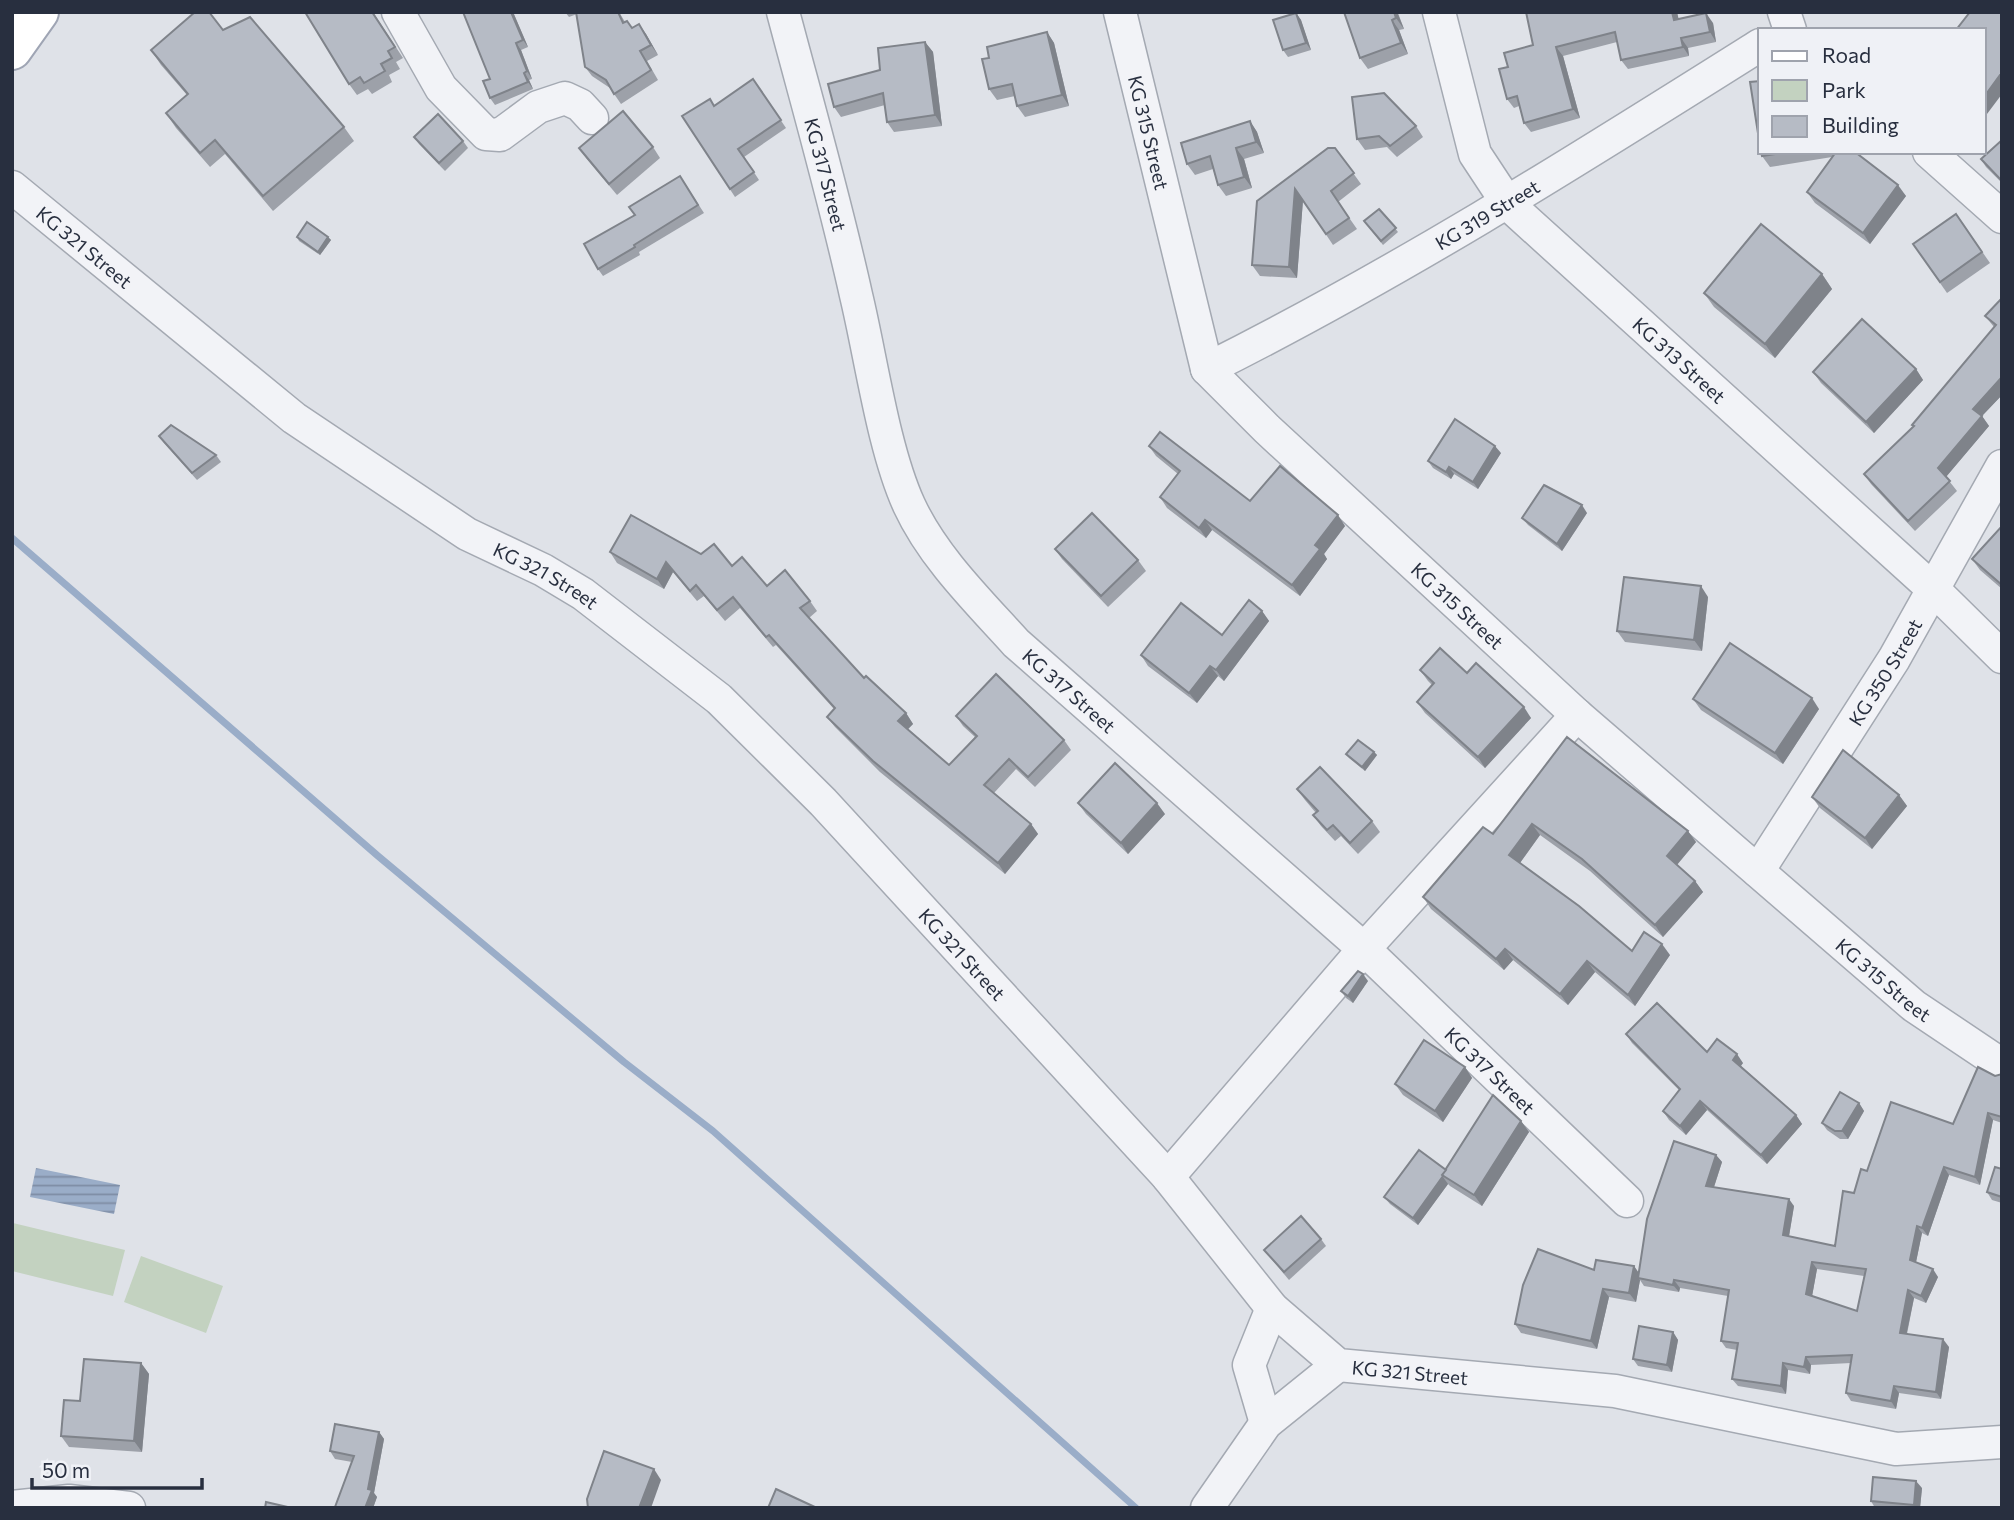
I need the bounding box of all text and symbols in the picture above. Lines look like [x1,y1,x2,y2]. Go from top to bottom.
legend [1758,28,1986,154]
text: Road [1822,42,1871,67]
street label: KG 315 Street [1124,73,1174,192]
text: Park [1822,77,1866,102]
text: Building [1822,112,1899,137]
street label: KG 317 Street [801,115,852,233]
street label: KG 319 Street [1431,174,1543,254]
street label: KG 321 Street [32,201,137,293]
street label: KG 313 Street [1629,312,1731,407]
street label: KG 321 Street [490,537,603,613]
street label: KG 315 Street [1407,557,1509,653]
street label: KG 350 Street [1843,614,1926,730]
street label: KG 317 Street [1018,643,1121,737]
street label: KG 321 Street [915,903,1011,1005]
street label: KG 315 Street [1832,933,1936,1026]
street label: KG 317 Street [1441,1022,1540,1119]
street label: KG 321 Street [1351,1355,1469,1389]
scale bar [32,1446,201,1490]
text: 50 m [42,1457,90,1482]

